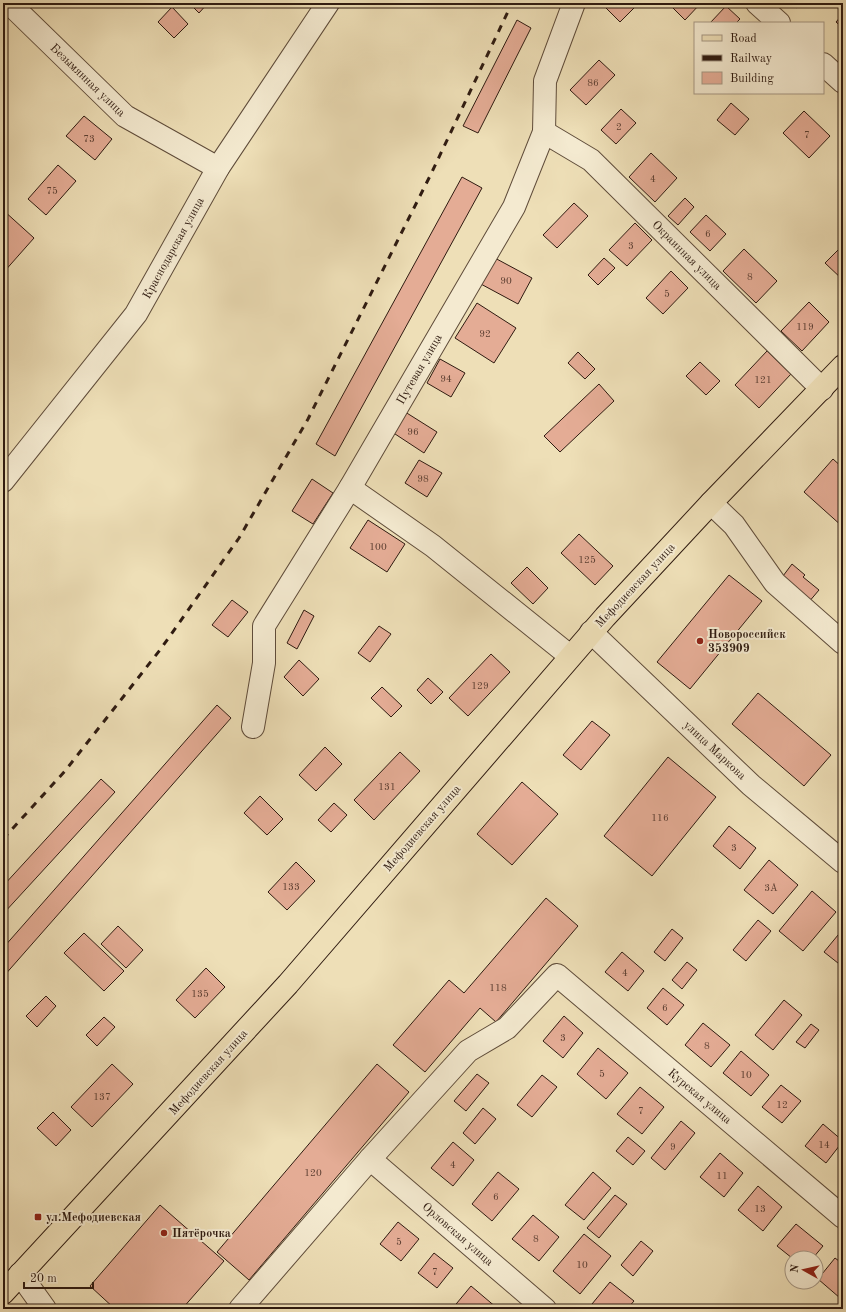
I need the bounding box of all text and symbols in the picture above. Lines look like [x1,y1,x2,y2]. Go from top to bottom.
legend [694,22,824,94]
text: Road [730,33,757,45]
street label: Безымянная улица [48,42,127,119]
text: Railway [730,53,773,65]
text: Building [730,73,774,85]
house number: 86 [587,78,599,88]
house number: 2 [616,122,622,132]
house number: 7 [804,130,810,140]
house number: 73 [83,134,95,144]
house number: 4 [650,174,656,184]
house number: 75 [46,186,58,196]
street label: Краснодарская улица [141,196,207,301]
street label: Окраинная улица [649,219,723,293]
house number: 6 [705,229,711,239]
house number: 3 [628,241,634,251]
house number: 8 [747,272,753,282]
house number: 90 [500,276,512,286]
house number: 5 [664,289,670,299]
house number: 119 [796,322,814,332]
house number: 92 [479,329,491,339]
street label: Путевая улица [395,332,445,407]
house number: 94 [440,374,452,384]
house number: 121 [754,375,772,385]
house number: 96 [407,427,419,437]
house number: 98 [417,474,429,484]
street label: Мефодиевская улица [594,541,678,630]
house number: 100 [369,542,387,552]
house number: 125 [578,555,596,565]
place label: Новороссийск 353909 [708,629,786,655]
marker: Новороссийск 353909 [695,636,705,646]
house number: 129 [471,681,489,691]
street label: улица Маркова [681,719,748,782]
house number: 131 [378,782,396,792]
street label: Мефодиевская улица [382,783,463,874]
house number: 116 [651,813,669,823]
house number: 3 [731,843,737,853]
house number: 133 [282,882,300,892]
house number: 3А [764,883,778,893]
house number: 4 [622,968,628,978]
house number: 118 [489,983,507,993]
house number: 135 [191,989,209,999]
house number: 6 [662,1003,668,1013]
street label: Мефодиевская улица [167,1028,250,1118]
house number: 3 [560,1033,566,1043]
house number: 8 [704,1041,710,1051]
street label: Курская улица [665,1067,733,1127]
house number: 5 [599,1069,605,1079]
house number: 10 [740,1070,752,1080]
house number: 137 [93,1092,111,1102]
house number: 12 [776,1100,788,1110]
house number: 7 [638,1106,644,1116]
house number: 14 [818,1140,830,1150]
house number: 9 [670,1142,676,1152]
house number: 4 [450,1160,456,1170]
house number: 120 [304,1168,322,1178]
house number: 11 [716,1171,728,1181]
house number: 6 [493,1192,499,1202]
street label: Орловская улица [419,1201,495,1269]
house number: 13 [754,1204,766,1214]
marker: ул.Мефодиевская [33,1212,43,1222]
place label: ул.Мефодиевская [46,1212,141,1224]
marker: Пятёрочка [159,1228,169,1238]
place label: Пятёрочка [172,1228,231,1240]
house number: 8 [533,1234,539,1244]
house number: 5 [396,1237,402,1247]
north arrow [784,1250,824,1290]
house number: 10 [576,1260,588,1270]
text: N [790,1263,802,1274]
scale bar [24,1264,93,1290]
house number: 7 [432,1267,438,1277]
text: 20 m [30,1273,57,1285]

